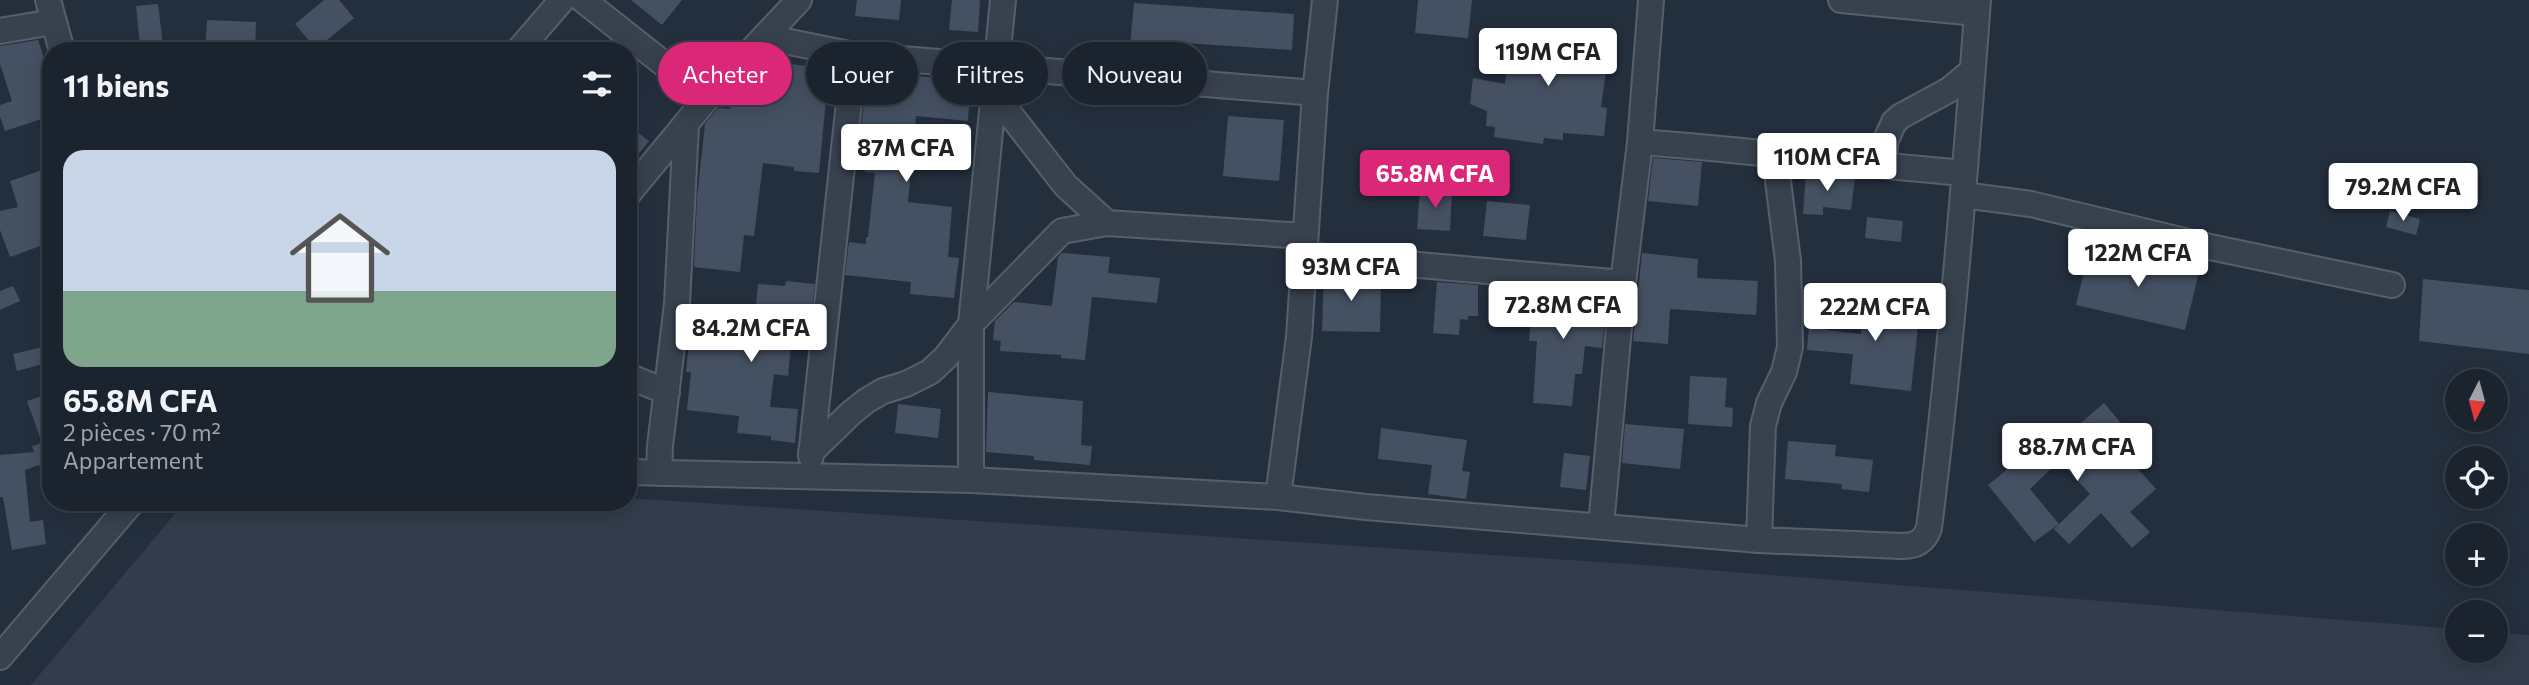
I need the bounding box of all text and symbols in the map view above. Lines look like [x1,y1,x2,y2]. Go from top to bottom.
pin: 119M CFA [1476,28,1620,88]
text: 119M CFA [1495,37,1601,65]
chip: Acheter [658,42,792,105]
chip: Louer [806,42,918,105]
chip: Filtres [932,42,1048,105]
chip: Nouveau [1062,42,1207,105]
icon: filters [578,65,616,103]
text: 11 biens [63,66,169,103]
pin: 87M CFA [841,124,971,184]
text: 87M CFA [857,133,955,161]
pin: 110M CFA [1755,134,1899,193]
text: 110M CFA [1773,142,1881,170]
pin: 65.8M CFA [1355,150,1515,210]
text: 65.8M CFA [1376,159,1494,187]
pin: 79.2M CFA [2323,164,2483,223]
text: 79.2M CFA [2345,172,2461,200]
icon: home [277,195,403,321]
pin: 122M CFA [2066,230,2210,289]
text: 122M CFA [2084,238,2192,266]
pin: 93M CFA [1286,244,1416,303]
text: 93M CFA [1302,252,1400,280]
pin: 72.8M CFA [1483,282,1643,341]
pin: 222M CFA [1803,284,1947,343]
text: 72.8M CFA [1505,290,1621,318]
text: 222M CFA [1820,292,1930,320]
pin: 84.2M CFA [671,304,831,364]
text: 84.2M CFA [692,313,810,341]
north arrow [2445,369,2508,432]
map controls [2445,369,2508,663]
text: 65.8M CFA [63,381,217,418]
text: 2 pièces · 70 m² [63,418,221,446]
pin: 88.7M CFA [1997,424,2157,483]
text: 88.7M CFA [2018,432,2136,460]
text: Appartement [63,446,204,474]
button: locate [2445,446,2508,509]
button: + [2445,523,2508,586]
button: − [2445,600,2508,663]

